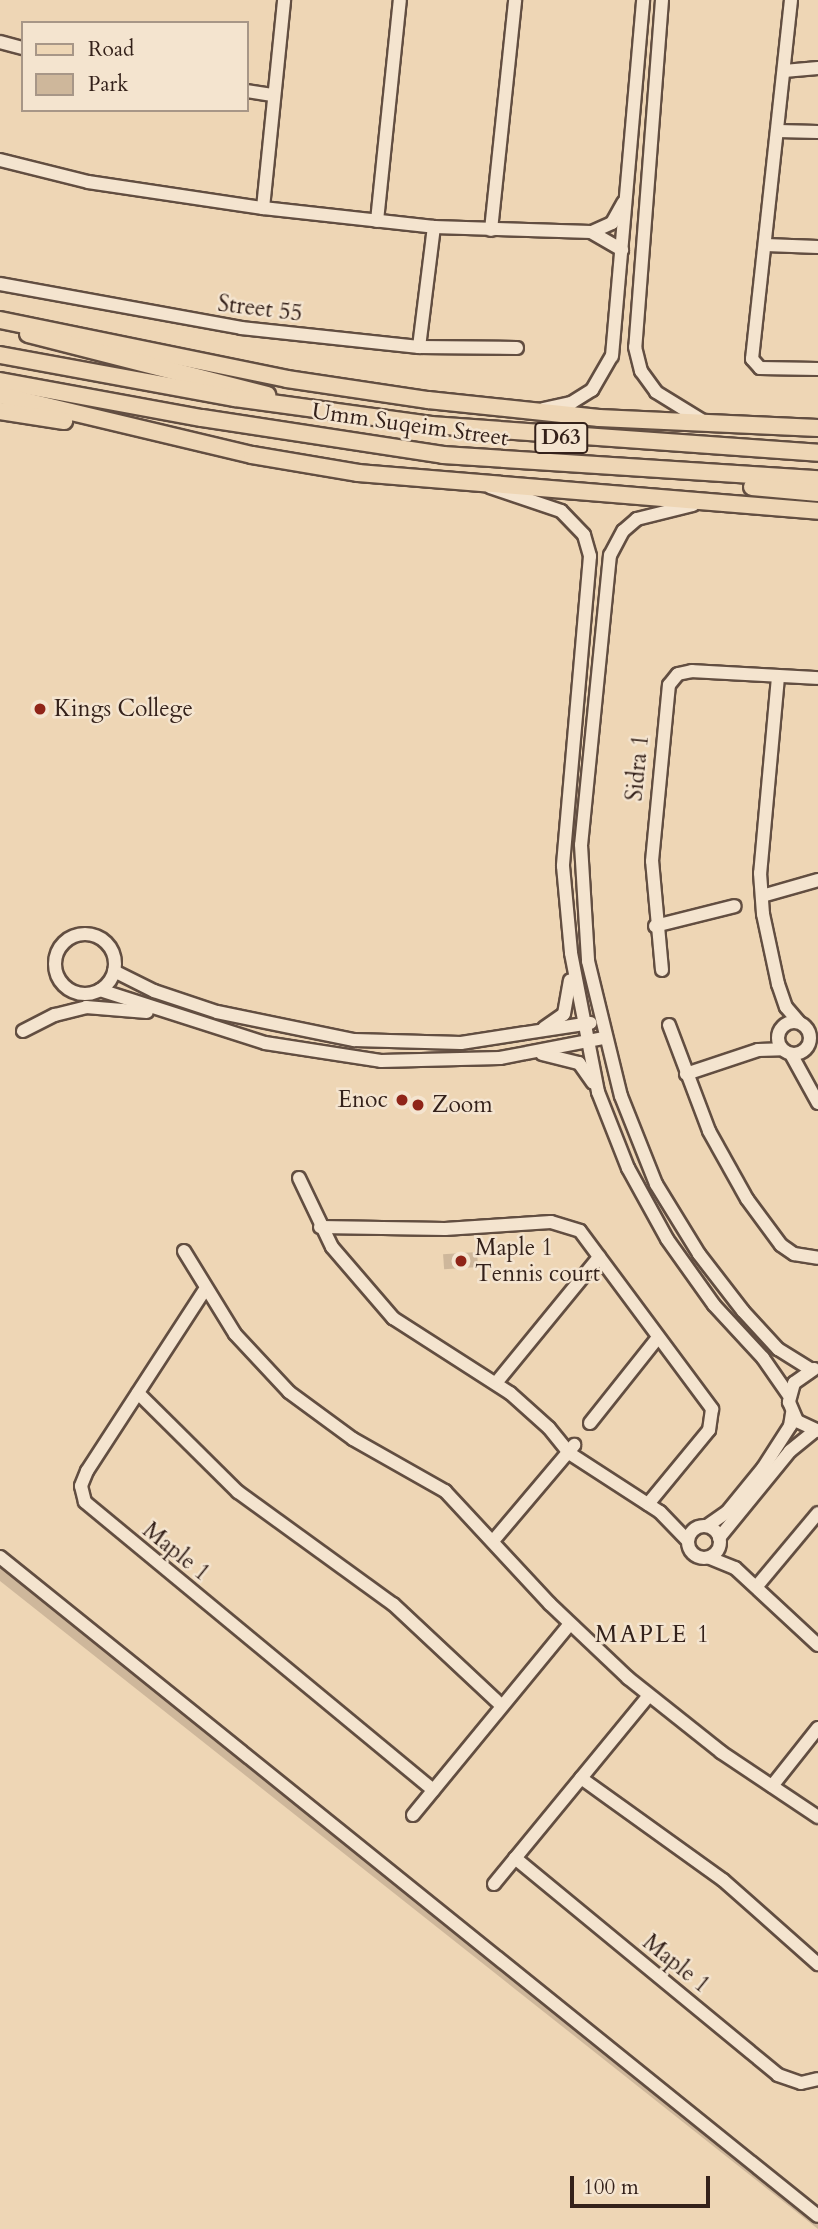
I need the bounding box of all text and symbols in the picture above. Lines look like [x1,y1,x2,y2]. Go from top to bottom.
legend [21,21,248,112]
text: Road [88,35,134,64]
text: Park [88,70,128,99]
street label: Street 55 [216,290,304,328]
street label: Umm Suqeim Street [310,398,510,452]
road number: D63 [533,420,589,456]
place label: Kings College [54,695,193,723]
marker: Kings College [32,701,48,717]
street label: Sidra 1 [621,733,655,803]
place label: Enoc [338,1086,388,1114]
place label: Zoom [432,1091,493,1119]
marker: Enoc [394,1092,410,1108]
marker: Zoom [410,1097,426,1113]
place label: Maple 1 Tennis court [475,1234,600,1288]
marker: Maple 1 Tennis court [453,1253,469,1269]
street label: Maple 1 [137,1517,215,1587]
district label: MAPLE 1 [596,1621,710,1649]
street label: Maple 1 [637,1929,715,1999]
scale bar [573,2162,713,2206]
text: 100 m [583,2173,639,2202]

